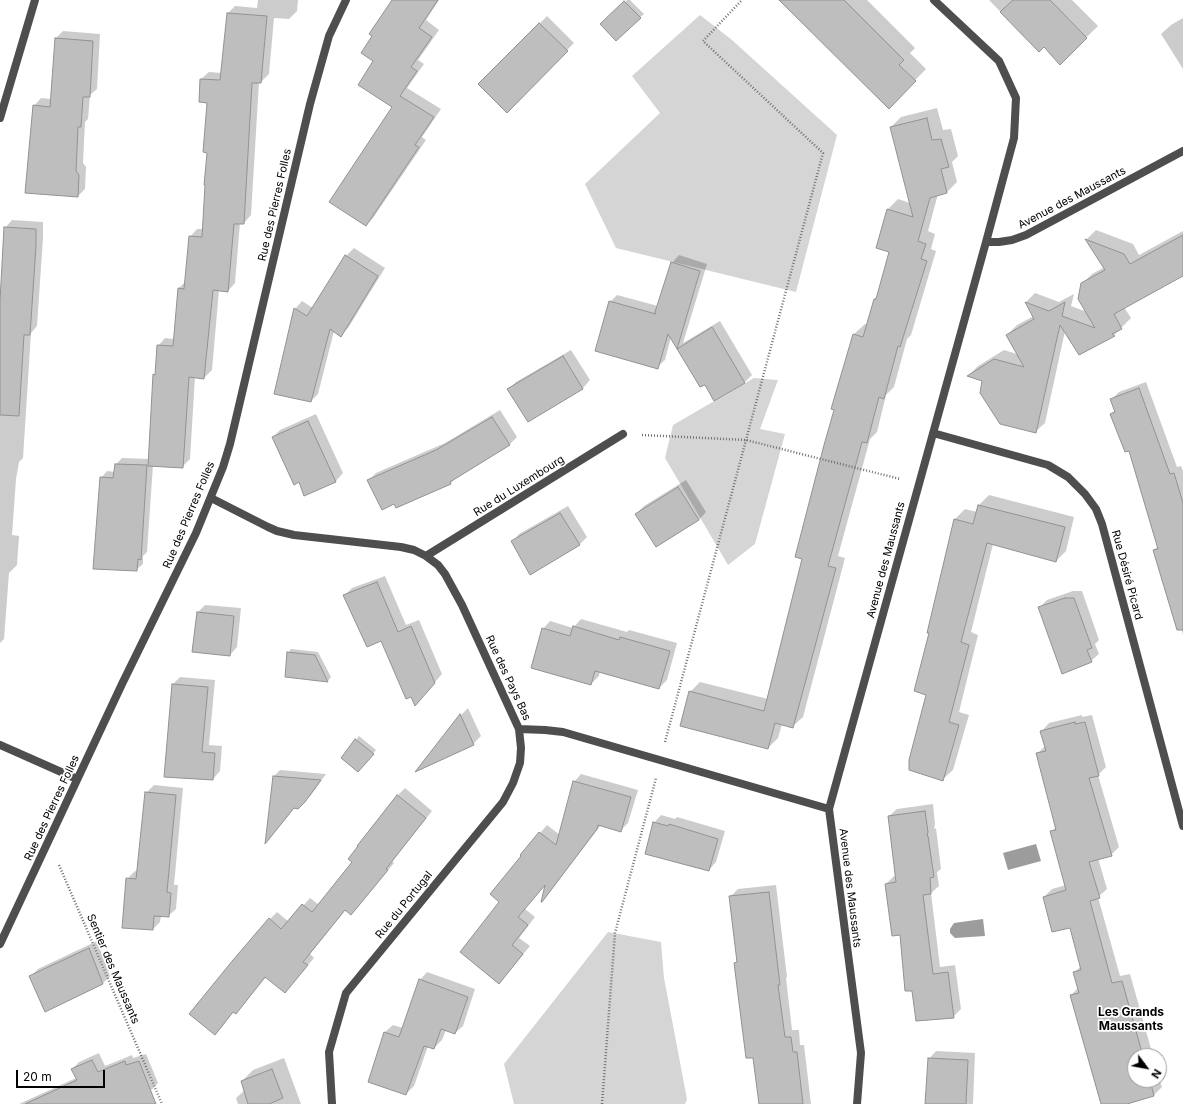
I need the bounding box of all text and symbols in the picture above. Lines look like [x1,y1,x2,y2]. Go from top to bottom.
street label: Rue des Pierres Folles [256,147,294,263]
street label: Avenue des Maussants [1016,164,1128,232]
street label: Rue du Luxembourg [471,453,567,519]
street label: Rue des Pierres Folles [160,459,218,571]
street label: Avenue des Maussants [864,500,908,620]
street label: Rue Désiré Picard [1109,529,1145,621]
street label: Rue des Pays Bas [482,633,534,723]
street label: Rue des Pierres Folles [22,753,82,863]
street label: Avenue des Maussants [836,828,864,948]
street label: Rue du Portugal [373,869,435,941]
street label: Sentier des Maussants [84,912,142,1026]
district label: Les Grands Maussants [1098,1005,1164,1033]
north arrow [1127,1048,1167,1088]
scale bar [18,1062,107,1088]
text: N [1148,1067,1164,1081]
text: 20 m [23,1069,52,1084]

